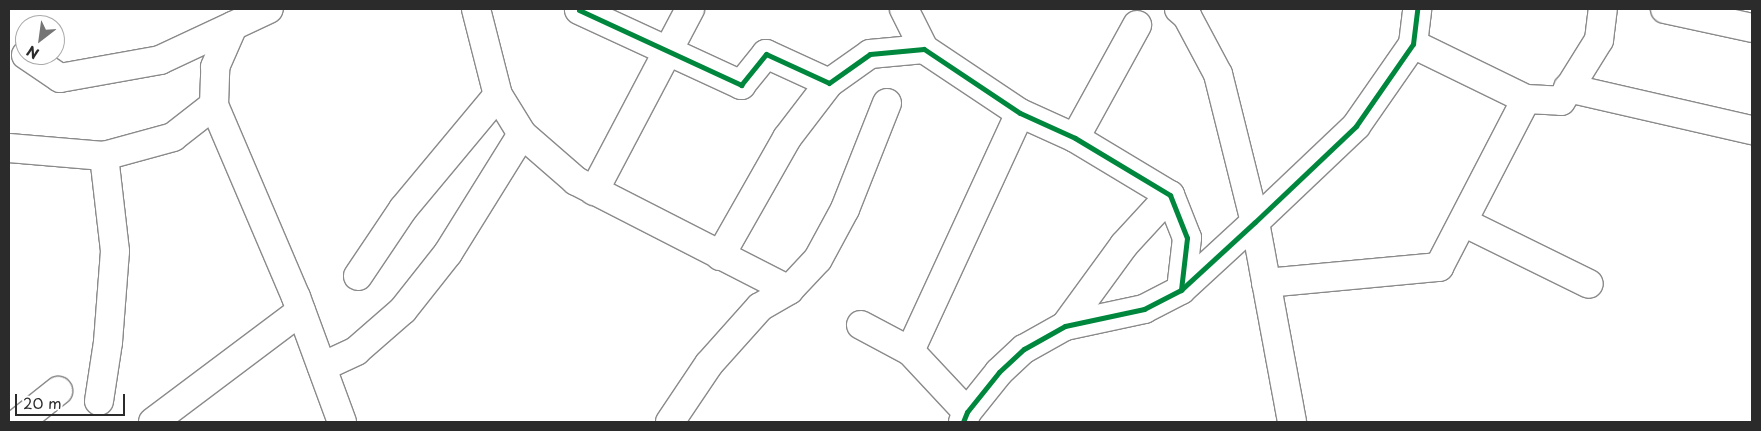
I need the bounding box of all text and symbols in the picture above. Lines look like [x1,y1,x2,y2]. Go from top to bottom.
north arrow [15,15,65,65]
text: N [23,41,43,64]
scale bar [18,384,128,416]
text: 20 m [23,391,62,414]

